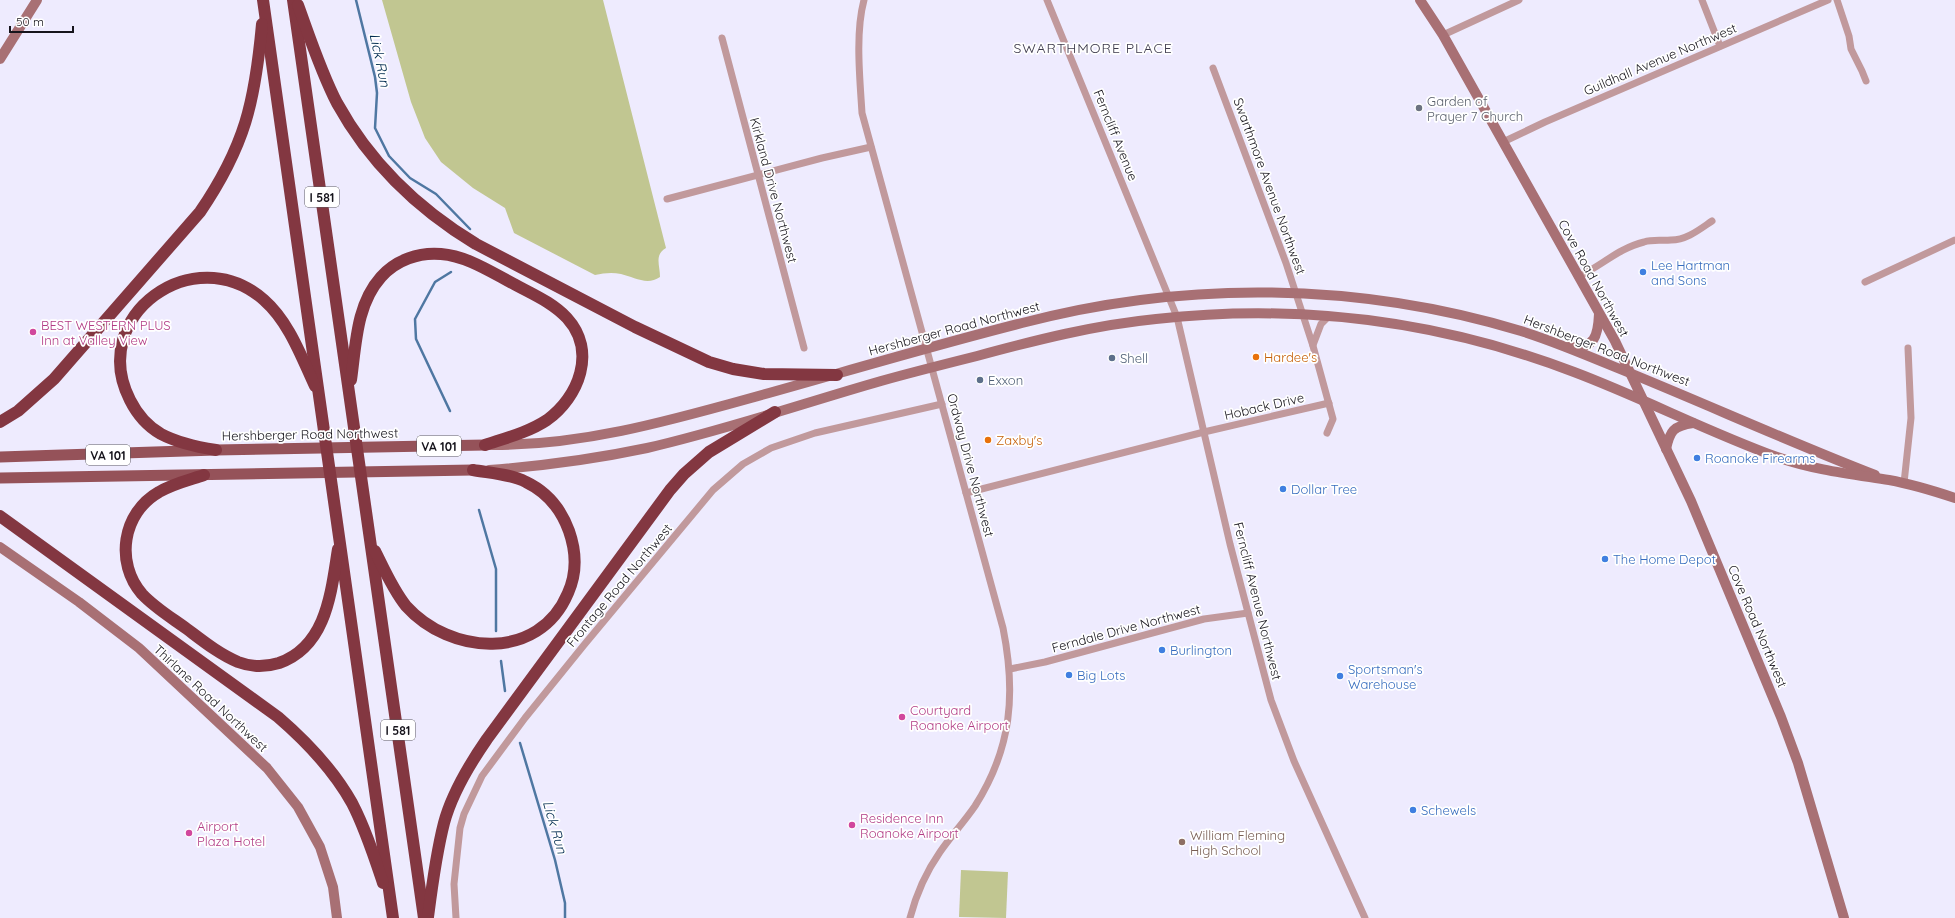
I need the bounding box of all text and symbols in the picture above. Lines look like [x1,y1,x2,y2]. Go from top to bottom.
scale bar [10,8,73,34]
text: 50 m [16,14,44,29]
street label: Guildhall Avenue Northwest [1581,19,1739,99]
water label: Lick Run [366,32,395,89]
district label: SWARTHMORE PLACE [1013,39,1173,57]
street label: Ferncliff Avenue [1090,87,1142,183]
place label: Garden of Prayer 7 Church [1427,93,1523,124]
street label: Swarthmore Avenue Northwest [1231,95,1309,277]
marker: Garden of Prayer 7 Church [1414,103,1424,113]
street label: Kirkland Drive Northwest [747,116,801,264]
road number: I 581 [305,187,339,207]
street label: Cove Road Northwest [1555,217,1633,339]
place label: Lee Hartman and Sons [1651,257,1730,288]
marker: Lee Hartman and Sons [1638,267,1648,277]
street label: Hershberger Road Northwest [867,297,1041,359]
street label: Hershberger Road Northwest [1522,311,1692,389]
place label: BEST WESTERN PLUS Inn at Valley View [41,317,171,348]
marker: BEST WESTERN PLUS Inn at Valley View [28,327,38,337]
place label: Hardee's [1264,349,1317,365]
place label: Shell [1120,350,1148,366]
marker: Hardee's [1251,352,1261,362]
marker: Shell [1107,353,1117,363]
place label: Exxon [988,372,1023,388]
marker: Exxon [975,375,985,385]
street label: Hoback Drive [1222,389,1306,423]
street label: Ordway Drive Northwest [944,392,998,538]
street label: Hershberger Road Northwest [222,424,398,444]
place label: Zaxby's [996,432,1042,448]
marker: Zaxby's [983,435,993,445]
road number: VA 101 [417,436,461,456]
road number: VA 101 [86,445,130,465]
place label: Roanoke Firearms [1705,450,1815,466]
marker: Roanoke Firearms [1692,453,1702,463]
place label: Dollar Tree [1291,481,1357,497]
marker: Dollar Tree [1278,484,1288,494]
street label: Frontage Road Northwest [563,520,675,650]
street label: Ferncliff Avenue Northwest [1231,520,1285,682]
place label: The Home Depot [1613,551,1716,567]
marker: The Home Depot [1600,554,1610,564]
street label: Cove Road Northwest [1725,562,1791,690]
street label: Ferndale Drive Northwest [1050,600,1202,656]
street label: Thirlane Road Northwest [151,641,271,755]
place label: Burlington [1170,642,1232,658]
marker: Burlington [1157,645,1167,655]
place label: Sportsman's Warehouse [1348,661,1423,692]
place label: Big Lots [1077,667,1125,683]
marker: Big Lots [1064,670,1074,680]
marker: Sportsman's Warehouse [1335,671,1345,681]
place label: Courtyard Roanoke Airport [910,702,1009,733]
marker: Courtyard Roanoke Airport [897,712,907,722]
road number: I 581 [381,720,415,740]
water label: Lick Run [539,798,571,856]
place label: Schewels [1421,802,1476,818]
marker: Schewels [1408,805,1418,815]
place label: Residence Inn Roanoke Airport [860,810,959,841]
place label: Airport Plaza Hotel [197,818,265,849]
marker: Residence Inn Roanoke Airport [847,820,857,830]
place label: William Fleming High School [1190,827,1285,858]
marker: Airport Plaza Hotel [184,828,194,838]
marker: William Fleming High School [1177,837,1187,847]

